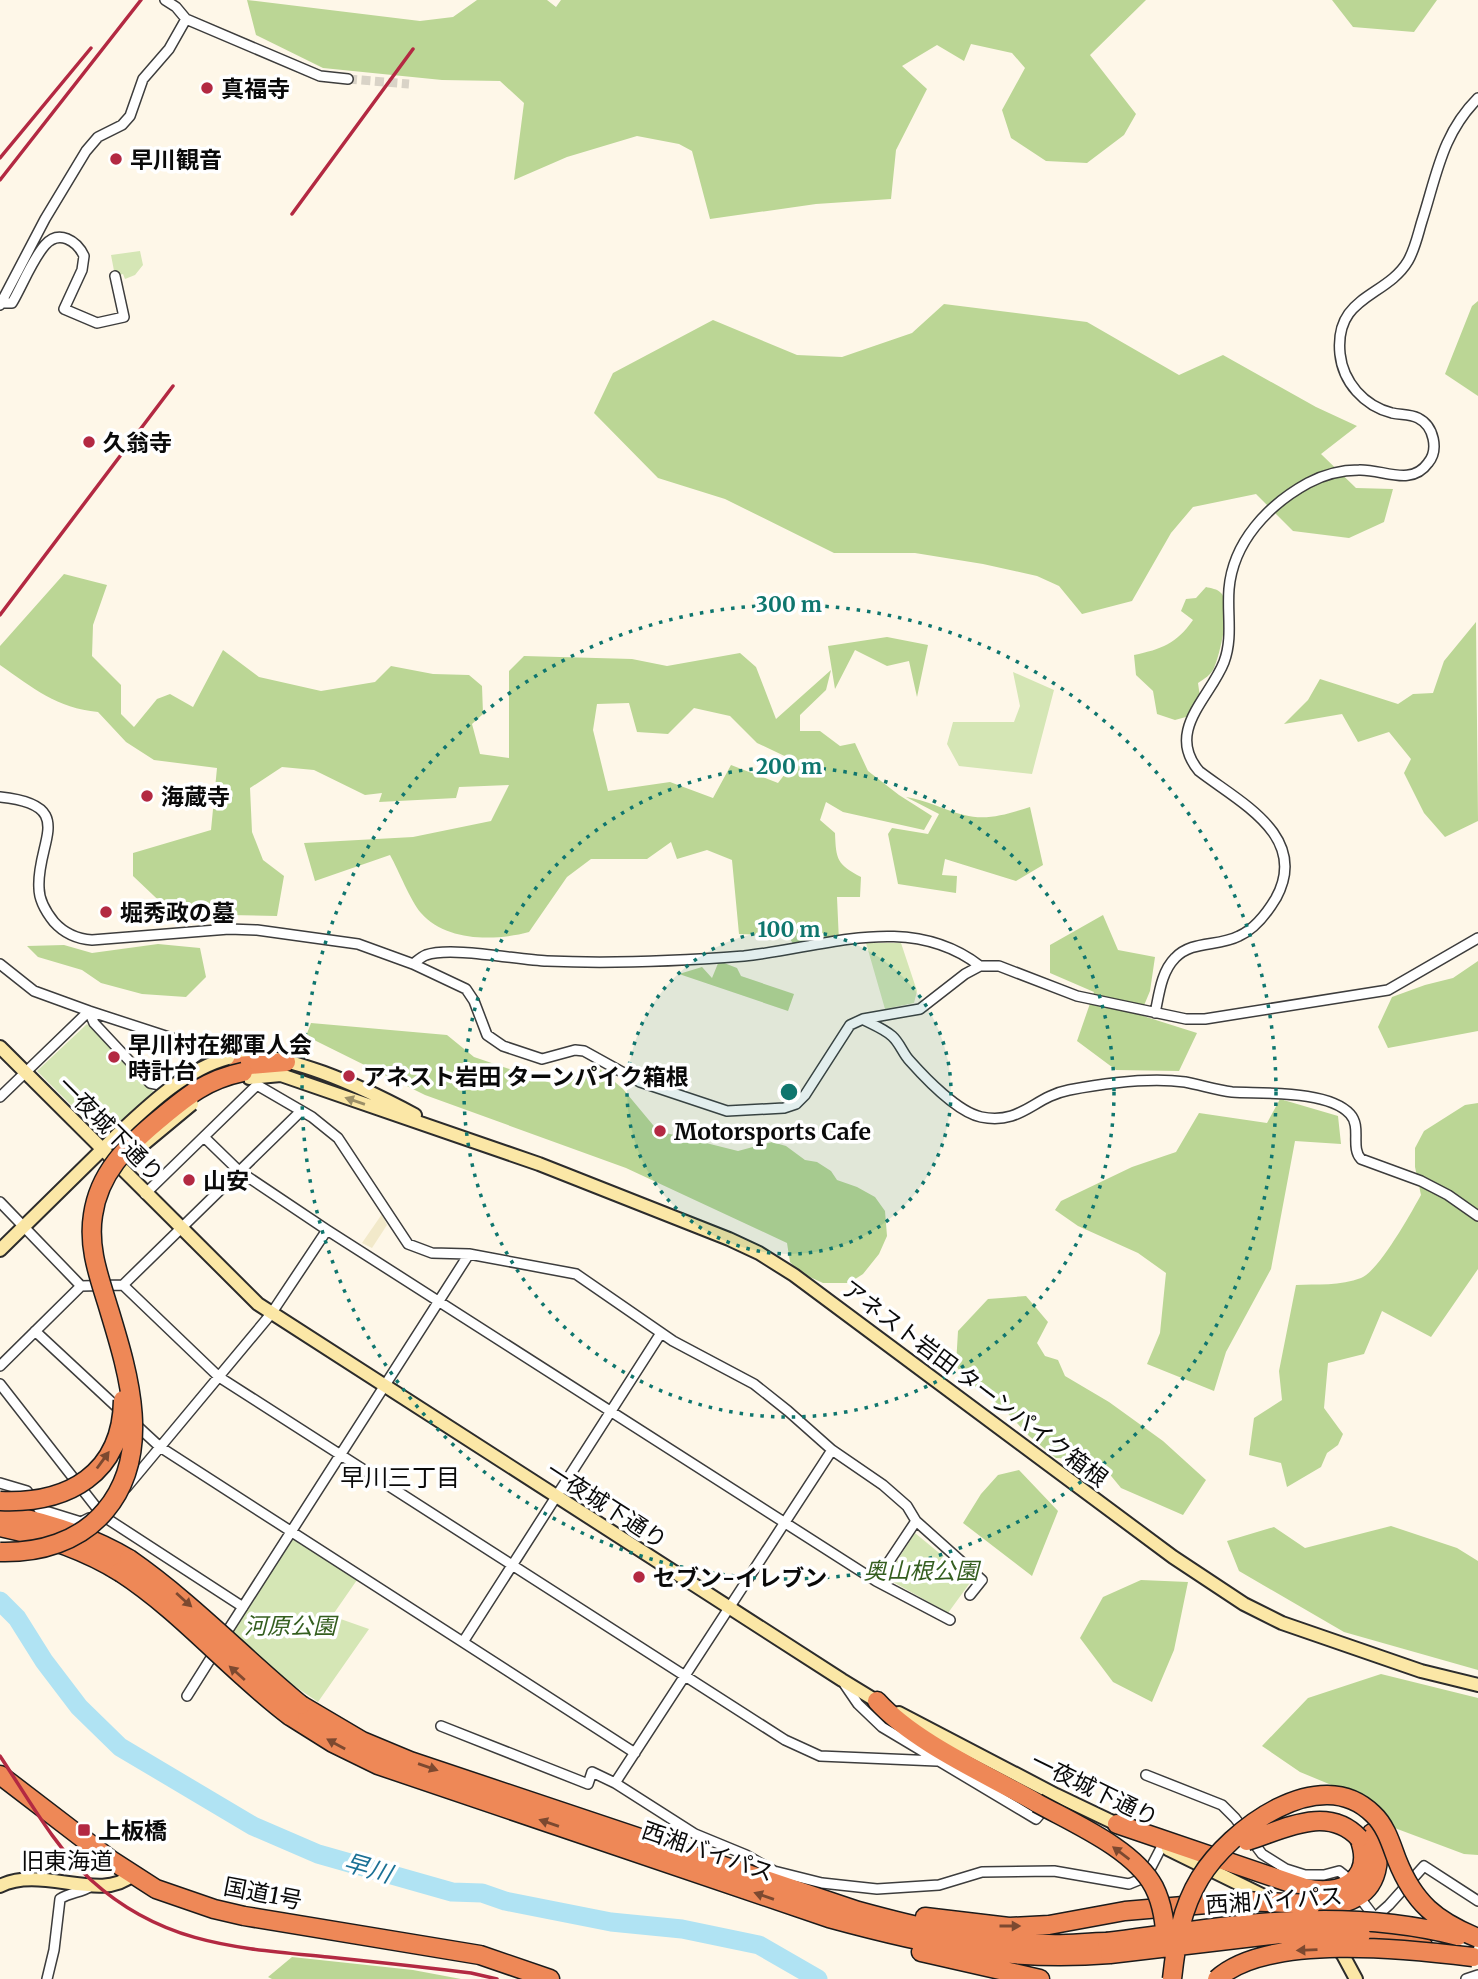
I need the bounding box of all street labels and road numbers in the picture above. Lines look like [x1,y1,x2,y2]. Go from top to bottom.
street label: 一夜城下通り [52,1070,170,1188]
street label: アネスト岩田 ターンパイク箱根 [836,1273,1114,1493]
street label: 一夜城下通り [541,1455,673,1555]
street label: 一夜城下通り [1027,1746,1163,1832]
street label: 西湘バイパス [638,1815,778,1887]
street label: 旧東海道 [21,1846,113,1875]
street label: 国道1号 [221,1871,305,1915]
street label: 西湘バイパス [1204,1881,1344,1919]

